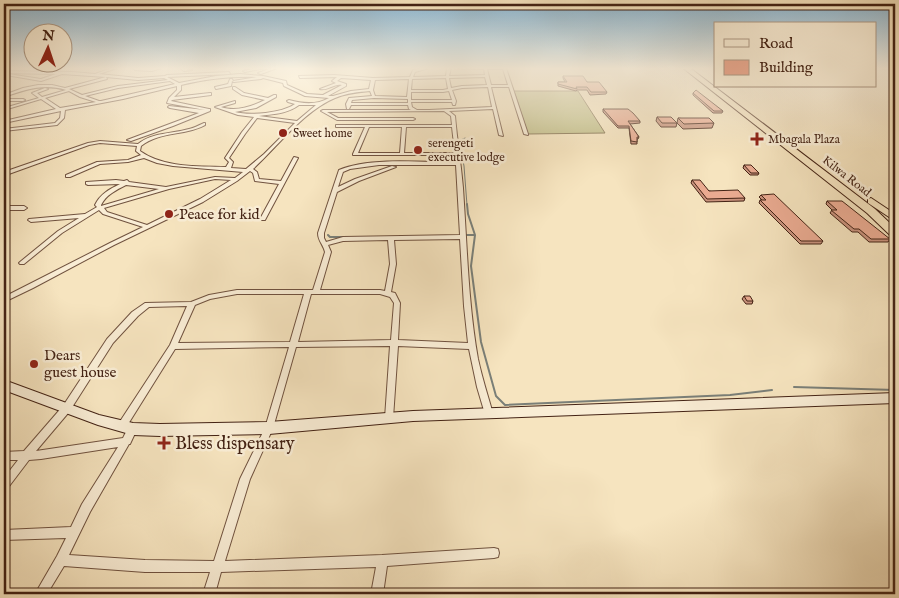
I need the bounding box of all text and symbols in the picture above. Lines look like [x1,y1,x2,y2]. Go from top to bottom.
north arrow [22,22,72,72]
legend [714,22,876,88]
text: N [41,27,55,45]
text: Road [759,34,794,53]
text: Building [759,58,814,77]
place label: Sweet home [293,126,353,141]
marker: Sweet home [277,127,289,139]
marker: Mbagala Plaza [750,132,764,146]
place label: Mbagala Plaza [768,132,841,147]
place label: serengeti executive lodge [428,136,505,165]
marker: serengeti executive lodge [412,144,424,156]
street label: Kilwa Road [819,153,875,200]
place label: Peace for kid [179,205,261,224]
marker: Peace for kid [163,208,175,220]
place label: Dears guest house [44,346,117,382]
marker: Dears guest house [28,358,40,370]
place label: Bless dispensary [175,433,295,456]
marker: Bless dispensary [157,436,171,450]

